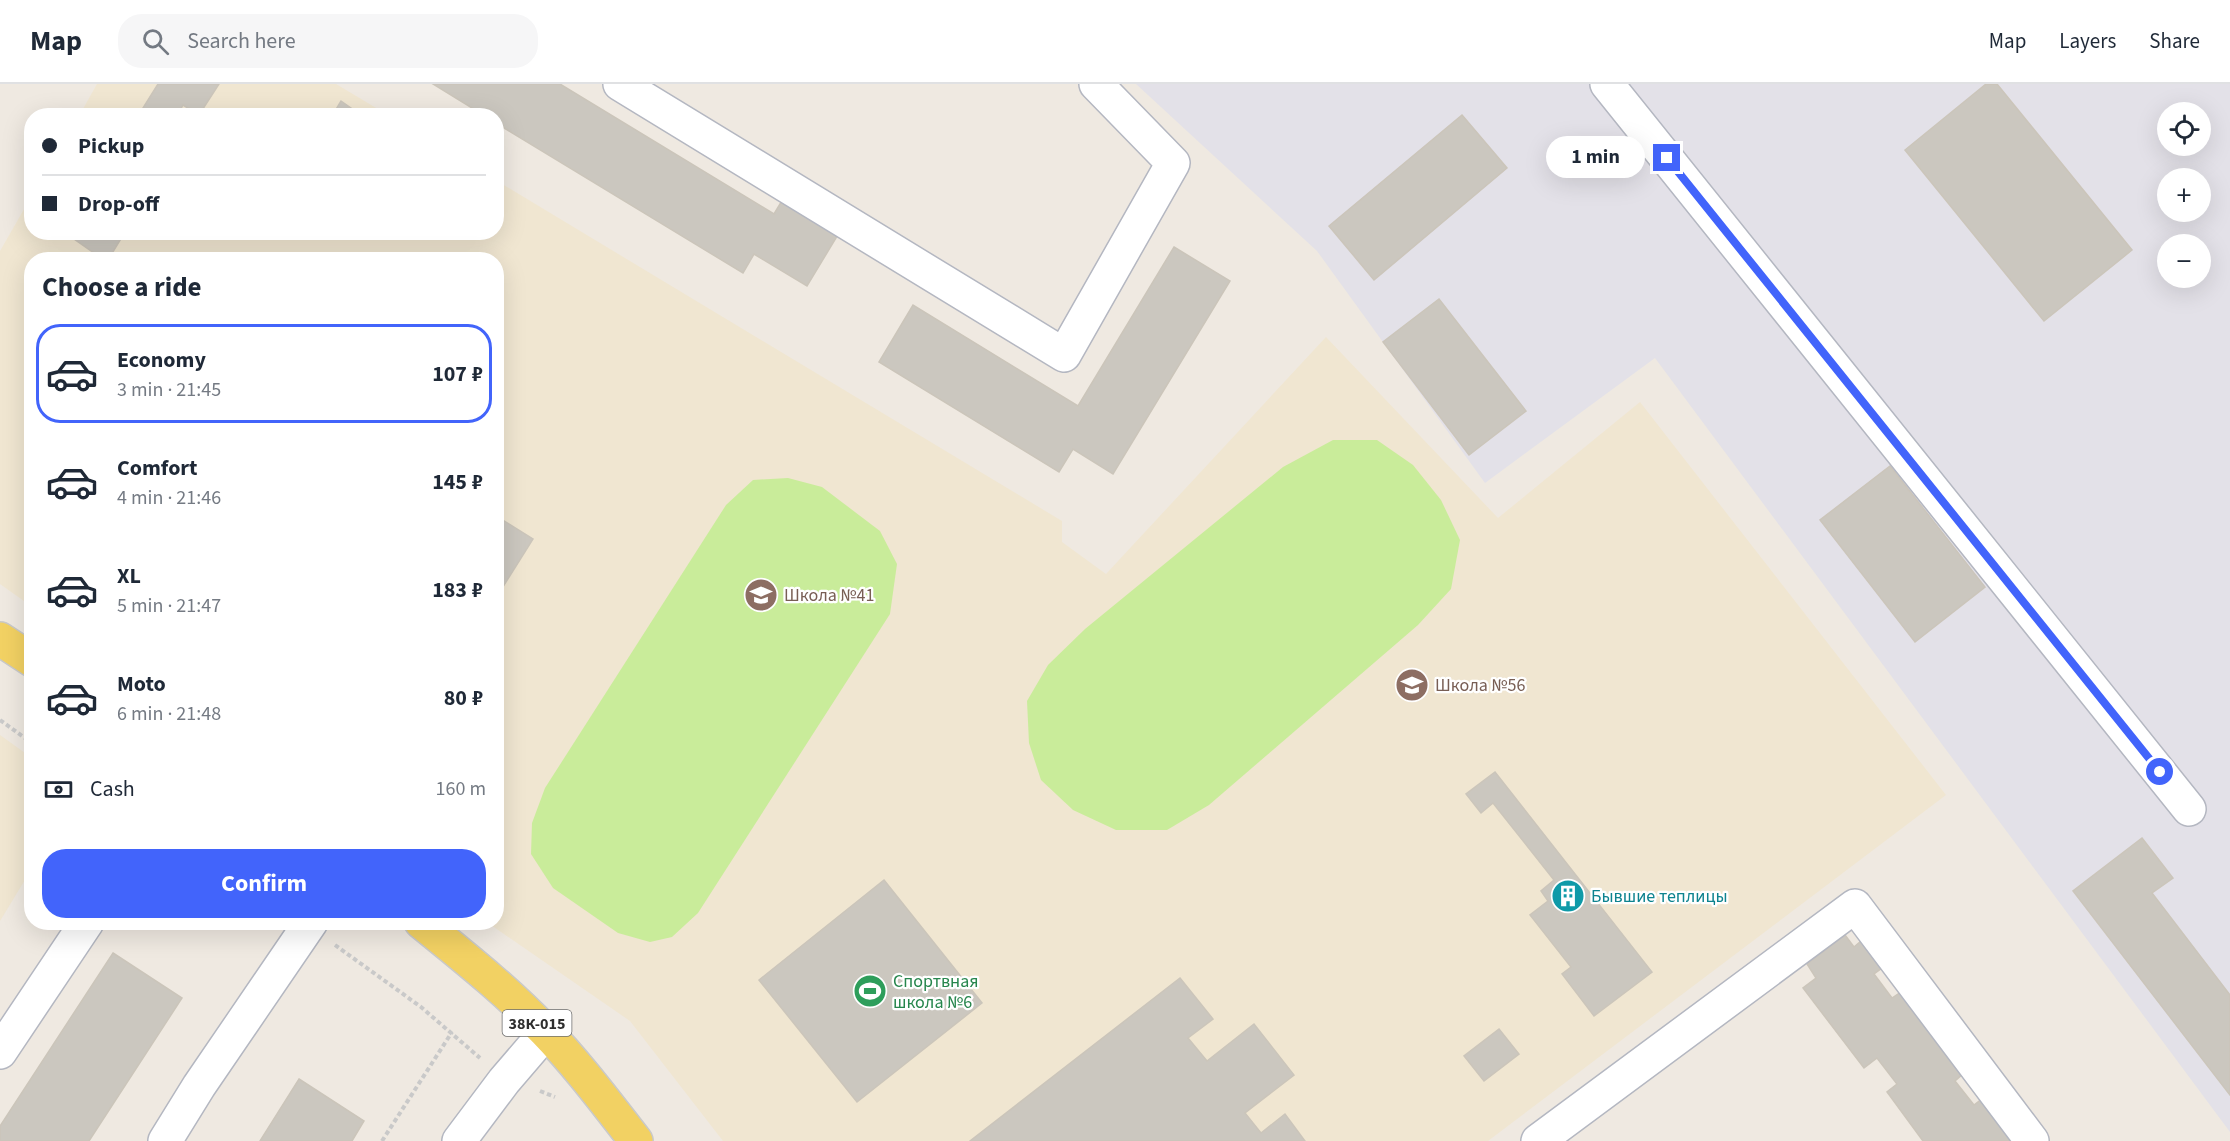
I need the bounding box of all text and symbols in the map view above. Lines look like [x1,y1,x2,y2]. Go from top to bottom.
search box [118,14,538,68]
text: Map [30,21,82,61]
icon: search [139,25,172,58]
text: Search here [187,25,296,57]
text: Map [1989,26,2026,56]
text: Layers [2059,26,2116,56]
text: Share [2149,26,2200,56]
map controls [2157,102,2211,288]
button: locate [2157,102,2211,156]
text: Pickup [78,130,144,162]
callout: 1 min [1547,137,1646,179]
text: 1 min [1571,143,1620,171]
route end [1653,144,1680,171]
button: + [2157,168,2211,222]
text: Drop-off [78,188,159,220]
button: − [2157,234,2211,288]
text: Choose a ride [42,268,202,307]
text: Economy [117,344,206,376]
icon: car [45,347,99,401]
text: 107 ₽ [432,358,483,390]
text: 3 min · 21:45 [117,376,221,404]
text: Comfort [117,452,198,484]
icon: car [45,455,99,509]
text: 145 ₽ [432,466,483,498]
text: 4 min · 21:46 [117,484,221,512]
text: XL [117,560,141,592]
icon: car [45,563,99,617]
text: 183 ₽ [432,574,483,606]
school or university icon: Школа №41 [743,577,779,613]
place label: Школа №41 [784,583,874,608]
text: 5 min · 21:47 [117,592,221,620]
school or university icon: Школа №56 [1394,667,1430,703]
text: Moto [117,668,166,700]
icon: car [45,671,99,725]
place label: Школа №56 [1435,673,1525,698]
text: 80 ₽ [444,682,483,714]
text: 6 min · 21:48 [117,700,221,728]
route start [2146,758,2173,785]
icon: cash [42,773,75,806]
text: Cash [90,773,135,805]
text: 160 m [436,775,486,803]
button: Confirm [42,849,486,918]
building icon: Бывшие теплицы [1550,878,1586,914]
place label: Бывшие теплицы [1591,884,1728,909]
place label: Спортвная школа №6 [893,969,979,1015]
sports icon: Спортвная школа №6 [852,973,888,1009]
road number: 38К-015 [502,1010,572,1036]

